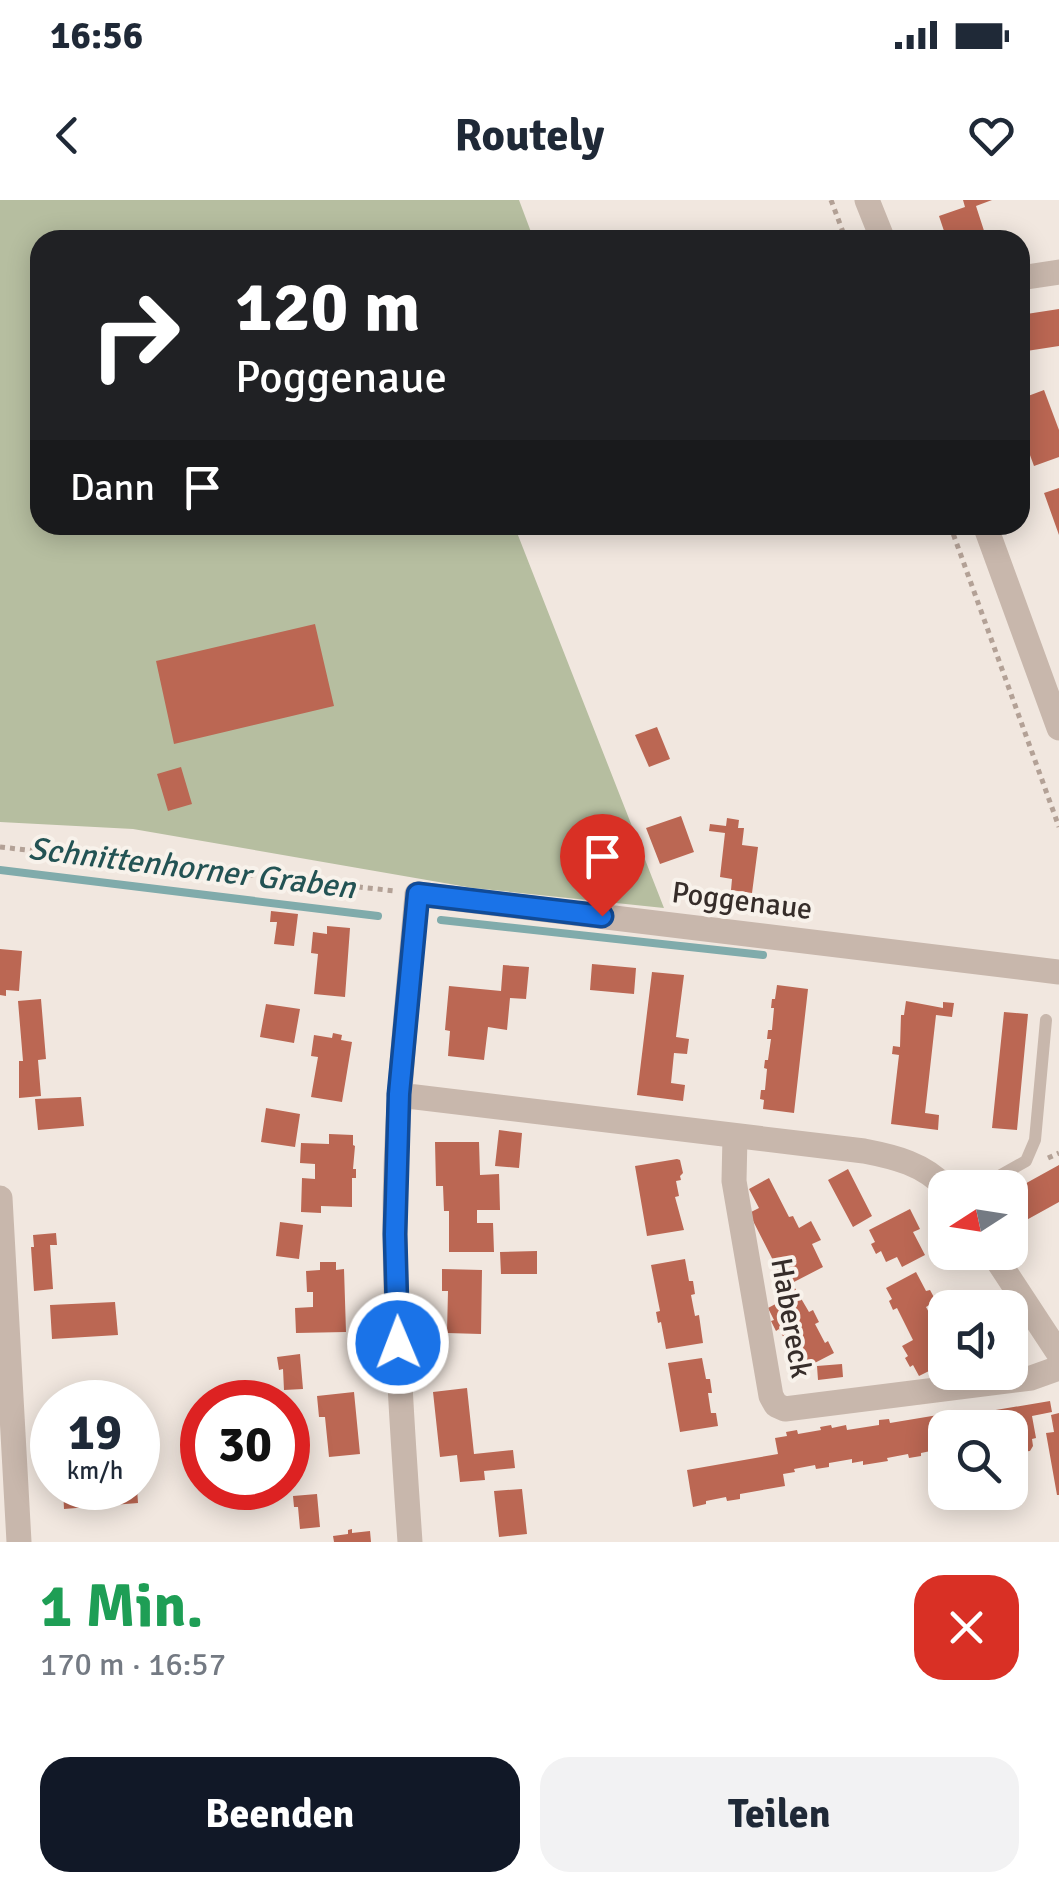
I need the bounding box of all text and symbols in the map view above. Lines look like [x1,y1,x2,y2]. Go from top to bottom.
text: 16:56 [50,12,143,59]
icon: back [40,108,95,163]
text: Routely [455,108,604,163]
icon: heart [964,108,1019,163]
text: 120 m [235,264,420,350]
icon: right [70,270,200,400]
text: Poggenaue [235,350,447,405]
icon: arrive [175,460,230,515]
text: Dann [70,464,155,511]
pin [560,814,645,917]
water label: Schnittenhorner Graben [27,829,359,908]
icon: arrive [575,829,630,884]
street label: Poggenaue [670,874,814,928]
north arrow [928,1170,1028,1270]
map controls [928,1170,1028,1510]
street label: Habereck [762,1255,820,1381]
button: sound [928,1290,1028,1390]
position arrow [346,1291,450,1395]
speed limit sign: 30 [180,1380,310,1510]
text: 19 [68,1402,122,1464]
button: search [928,1410,1028,1510]
text: km/h [67,1455,123,1486]
text: 1 Min. [40,1570,204,1644]
button: close [914,1575,1019,1680]
text: 170 m · 16:57 [40,1645,226,1684]
button: Beenden [40,1757,520,1872]
button: Teilen [540,1757,1019,1872]

